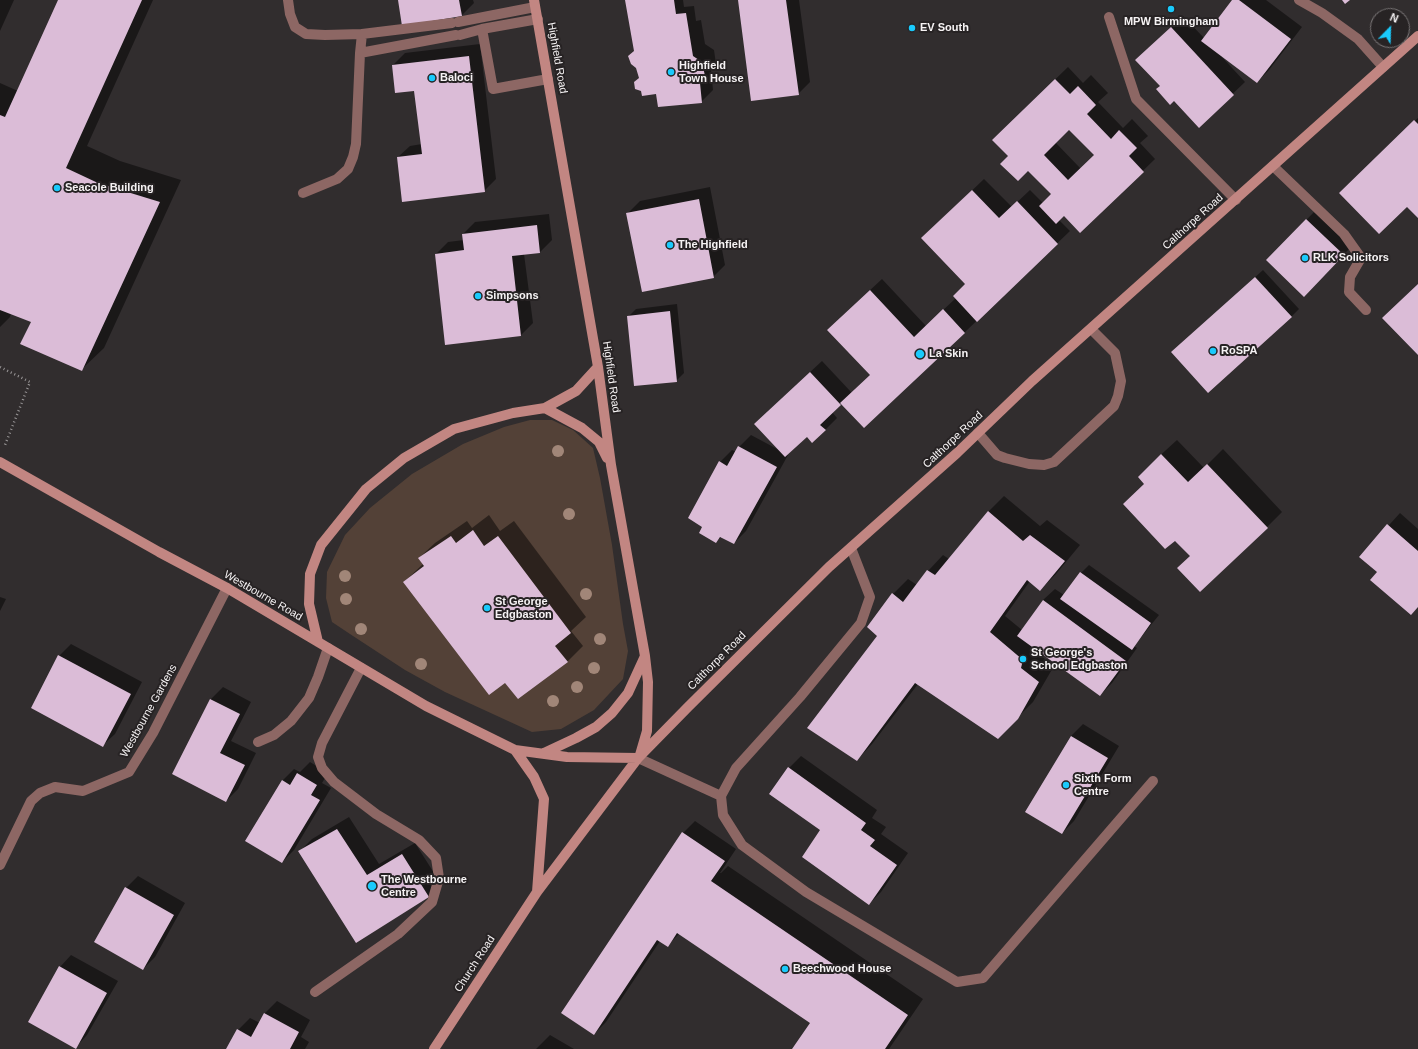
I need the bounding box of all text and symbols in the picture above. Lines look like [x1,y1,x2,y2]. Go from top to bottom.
marker: MPW Birmingham [1166,4,1176,14]
north arrow [1370,8,1410,48]
text: N [1388,11,1400,25]
place label: MPW Birmingham [1124,15,1218,29]
street label: Highfield Road [544,21,570,95]
place label: EV South [920,21,969,35]
marker: EV South [907,23,917,33]
place label: Highfield Town House [679,59,744,85]
marker: Highfield Town House [666,67,676,77]
place label: Baloci [440,71,473,85]
marker: Baloci [427,73,437,83]
place label: Seacole Building [65,181,154,195]
marker: Seacole Building [52,183,62,193]
street label: Calthorpe Road [1160,191,1226,253]
place label: The Highfield [678,238,748,252]
marker: The Highfield [665,240,675,250]
place label: RLK Solicitors [1313,251,1389,265]
marker: RLK Solicitors [1300,253,1310,263]
place label: Simpsons [486,289,539,303]
marker: Simpsons [473,291,483,301]
street label: Highfield Road [599,340,623,414]
place label: RoSPA [1221,344,1257,358]
marker: RoSPA [1208,346,1218,356]
place label: La Skin [929,347,968,361]
marker: La Skin [914,348,926,360]
street label: Calthorpe Road [920,409,986,471]
street label: Westbourne Road [221,568,305,624]
place label: St George Edgbaston [495,595,552,621]
marker: St George Edgbaston [482,603,492,613]
street label: Calthorpe Road [685,629,749,693]
place label: St George's School Edgbaston [1031,646,1128,672]
marker: St George's School Edgbaston [1018,654,1028,664]
street label: Westbourne Gardens [118,662,180,760]
place label: Sixth Form Centre [1074,772,1131,798]
marker: Sixth Form Centre [1061,780,1071,790]
place label: The Westbourne Centre [381,873,467,899]
marker: The Westbourne Centre [366,880,378,892]
street label: Church Road [452,933,498,995]
place label: Beechwood House [793,962,891,976]
marker: Beechwood House [780,964,790,974]

